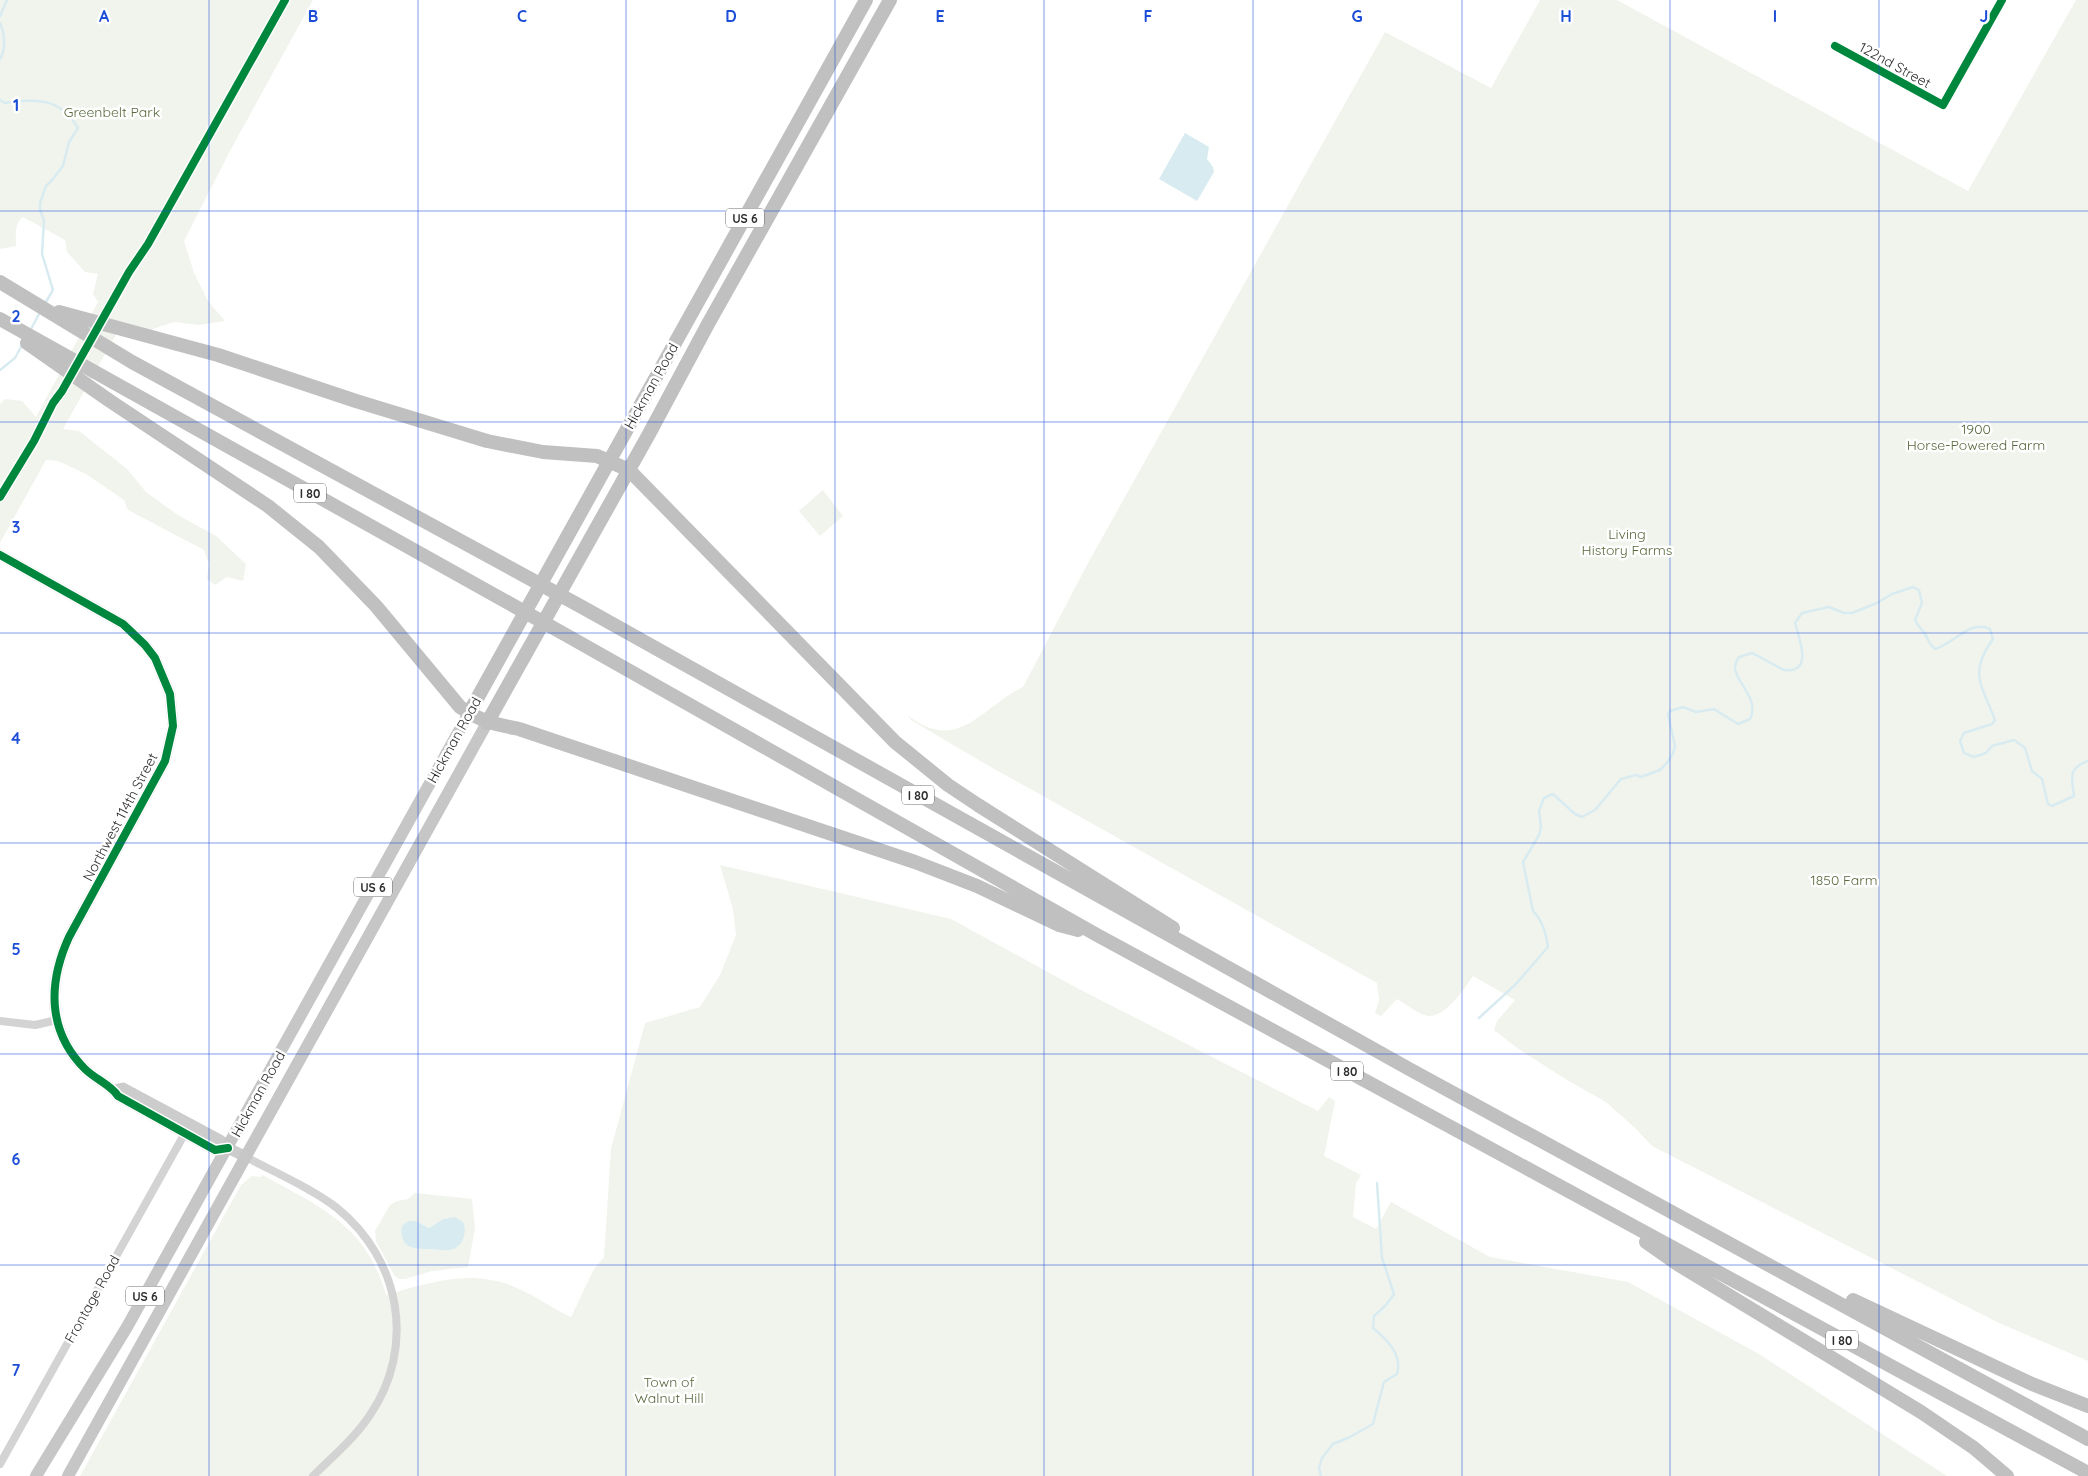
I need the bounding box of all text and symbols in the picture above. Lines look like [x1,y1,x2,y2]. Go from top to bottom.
text: A [99,6,110,26]
text: B [308,6,318,26]
text: C [517,6,527,26]
text: D [725,6,737,26]
text: E [935,6,945,26]
text: F [1144,6,1153,26]
text: G [1351,6,1363,26]
text: H [1560,6,1572,26]
text: I [1773,6,1777,26]
text: J [1980,6,1988,26]
street label: 122nd Street [1856,38,1934,92]
text: 1 [13,95,19,115]
park label: Greenbelt Park [64,103,160,121]
road number: US 6 [726,208,764,228]
text: 2 [11,306,21,326]
street label: Hickman Road [620,340,682,432]
park label: 1900 Horse-Powered Farm [1907,420,2045,454]
road number: I 80 [294,483,326,502]
text: 3 [12,517,20,537]
park label: Living History Farms [1582,525,1672,559]
street label: Hickman Road [423,694,485,786]
text: 4 [11,728,21,748]
street label: Northwest 114th Street [79,750,162,884]
road number: I 80 [902,786,934,804]
park label: 1850 Farm [1811,871,1877,889]
road number: US 6 [354,878,392,896]
text: 5 [11,939,21,959]
street label: Hickman Road [227,1048,289,1140]
road number: I 80 [1331,1062,1363,1080]
text: 6 [12,1149,21,1169]
street label: Frontage Road [60,1252,124,1346]
road number: US 6 [126,1286,164,1305]
road number: I 80 [1826,1330,1858,1350]
text: 7 [12,1360,21,1380]
park label: Town of Walnut Hill [634,1373,704,1407]

